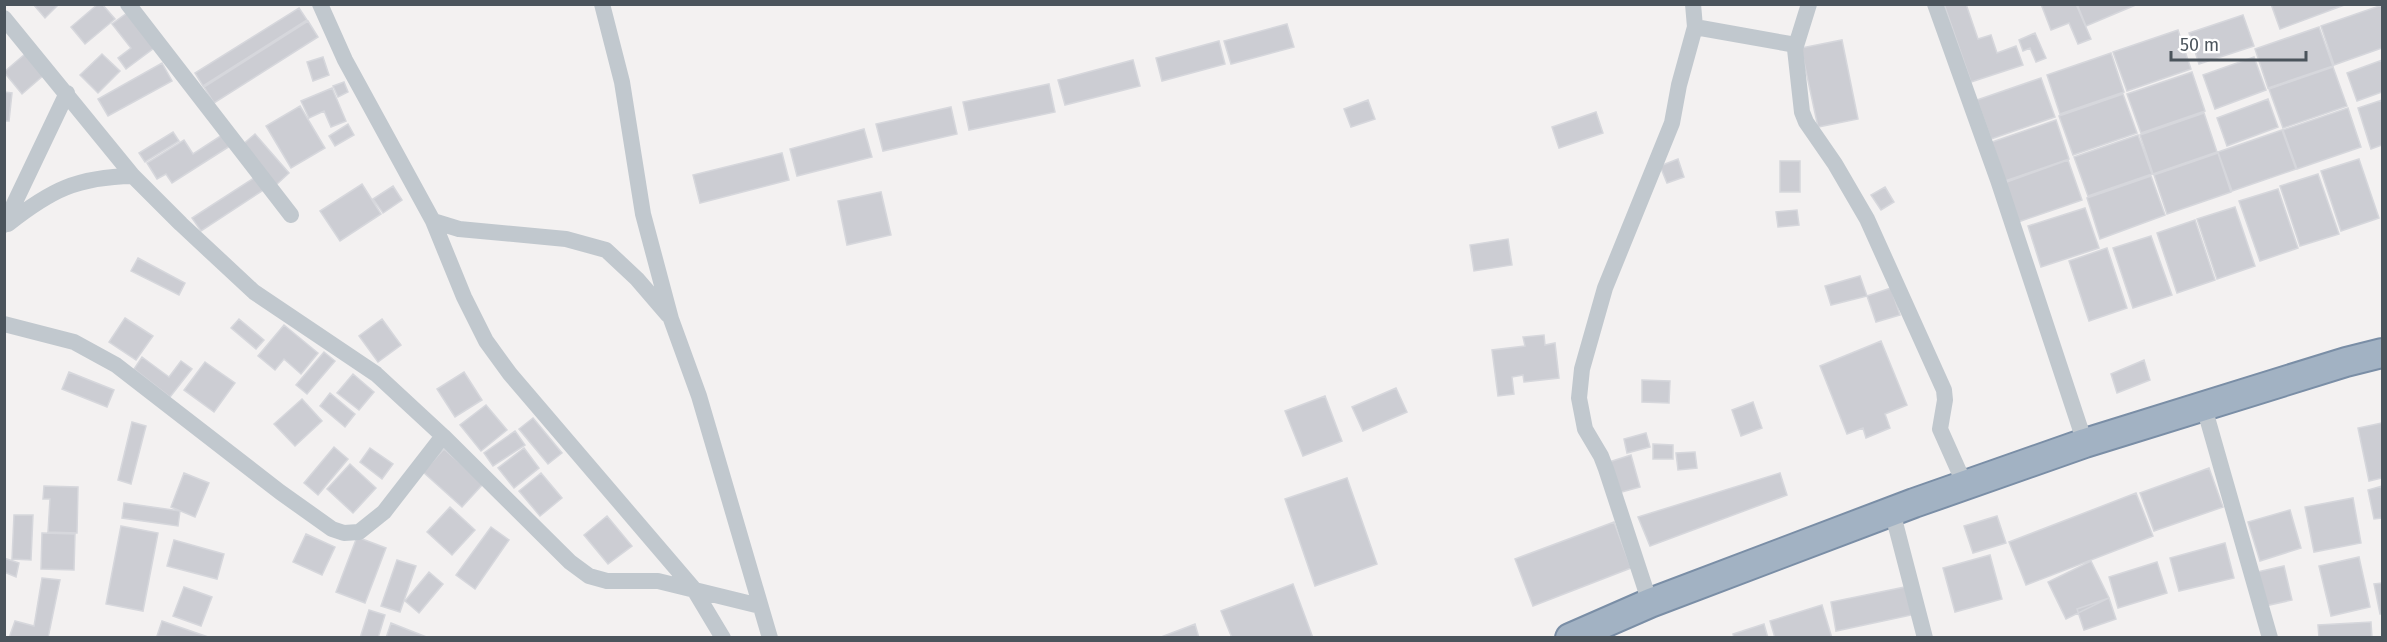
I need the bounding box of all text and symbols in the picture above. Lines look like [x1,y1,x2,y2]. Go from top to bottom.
scale bar [2171,24,2306,62]
text: 50 m [2180,34,2219,56]

